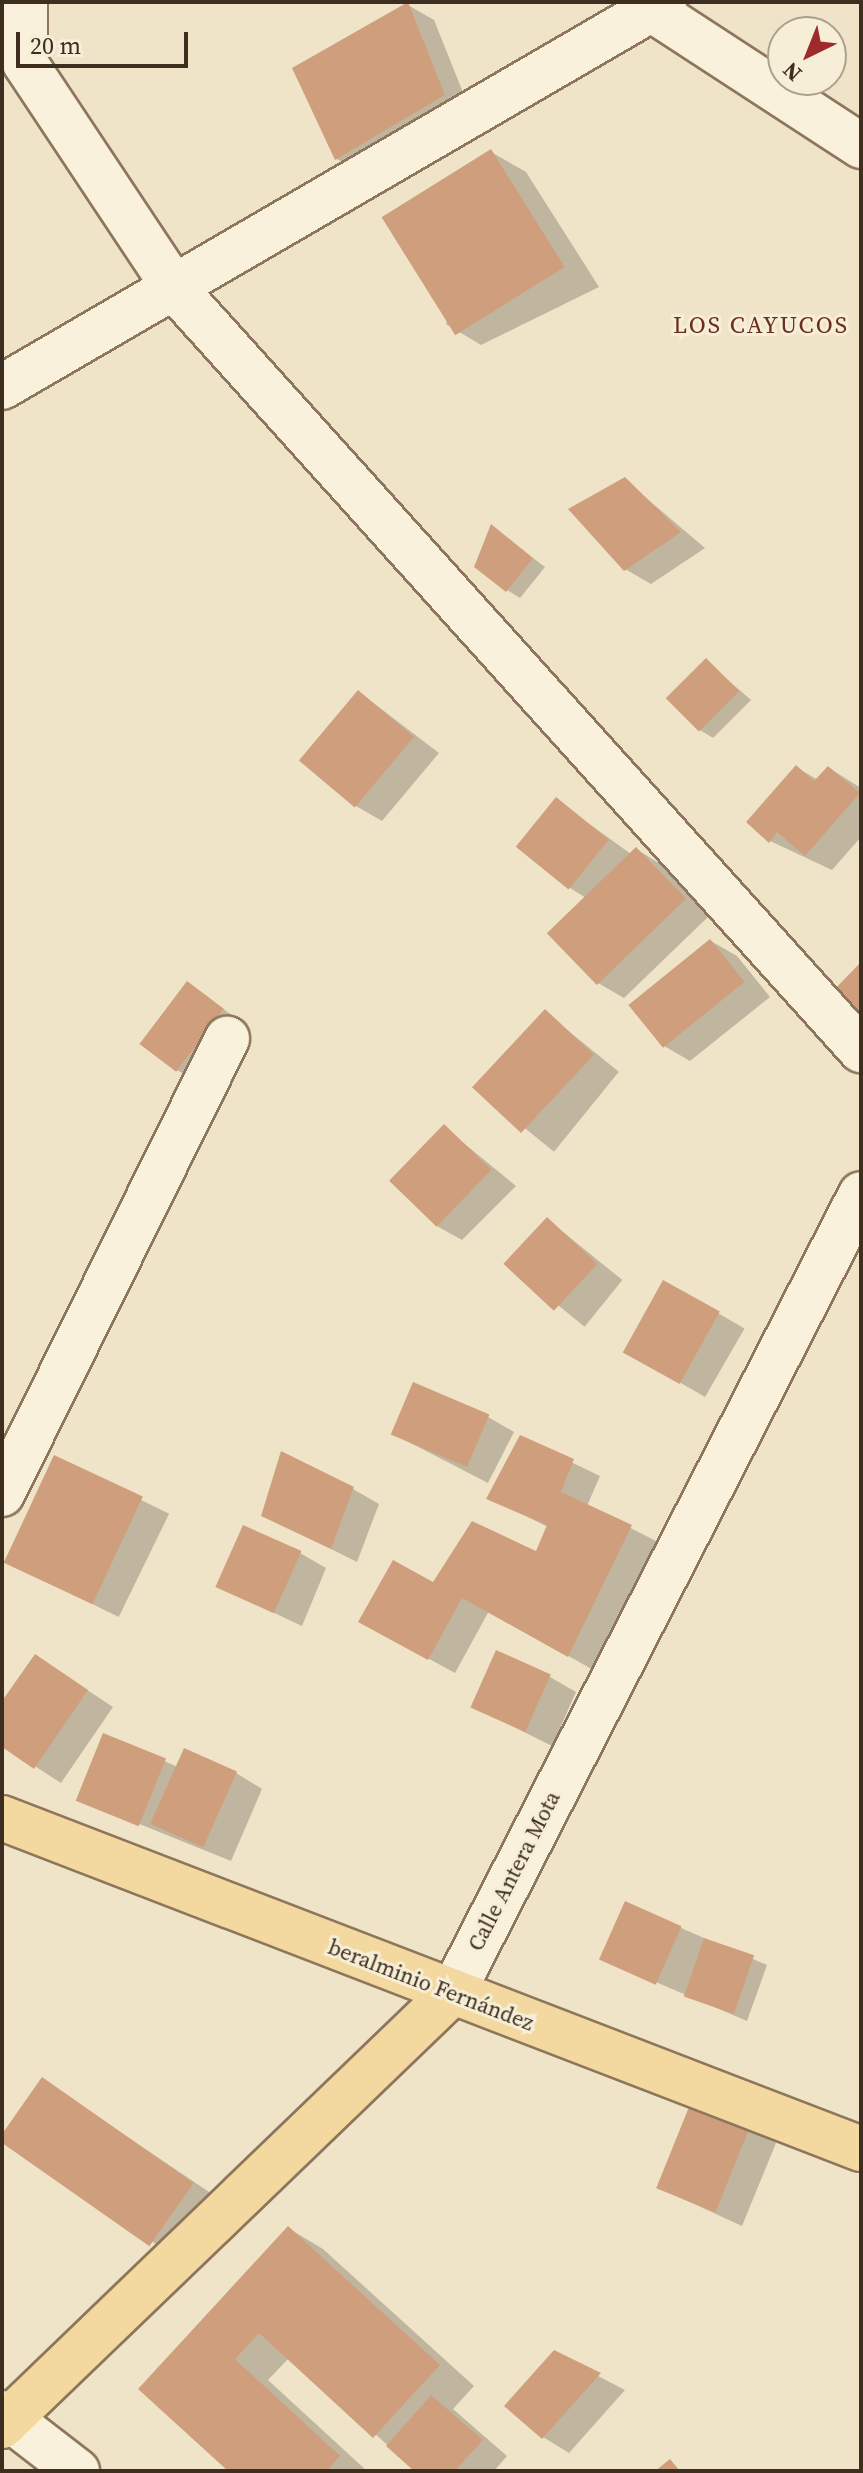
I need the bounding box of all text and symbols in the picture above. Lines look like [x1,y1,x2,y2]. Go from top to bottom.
scale bar [20,16,192,66]
north arrow [767,16,847,96]
text: 20 m [30,29,81,62]
text: N [776,56,808,89]
district label: LOS CAYUCOS [673,311,849,339]
street label: Calle Antera Mota [462,1787,566,1955]
street label: beralminio Fernández [324,1934,538,2036]

